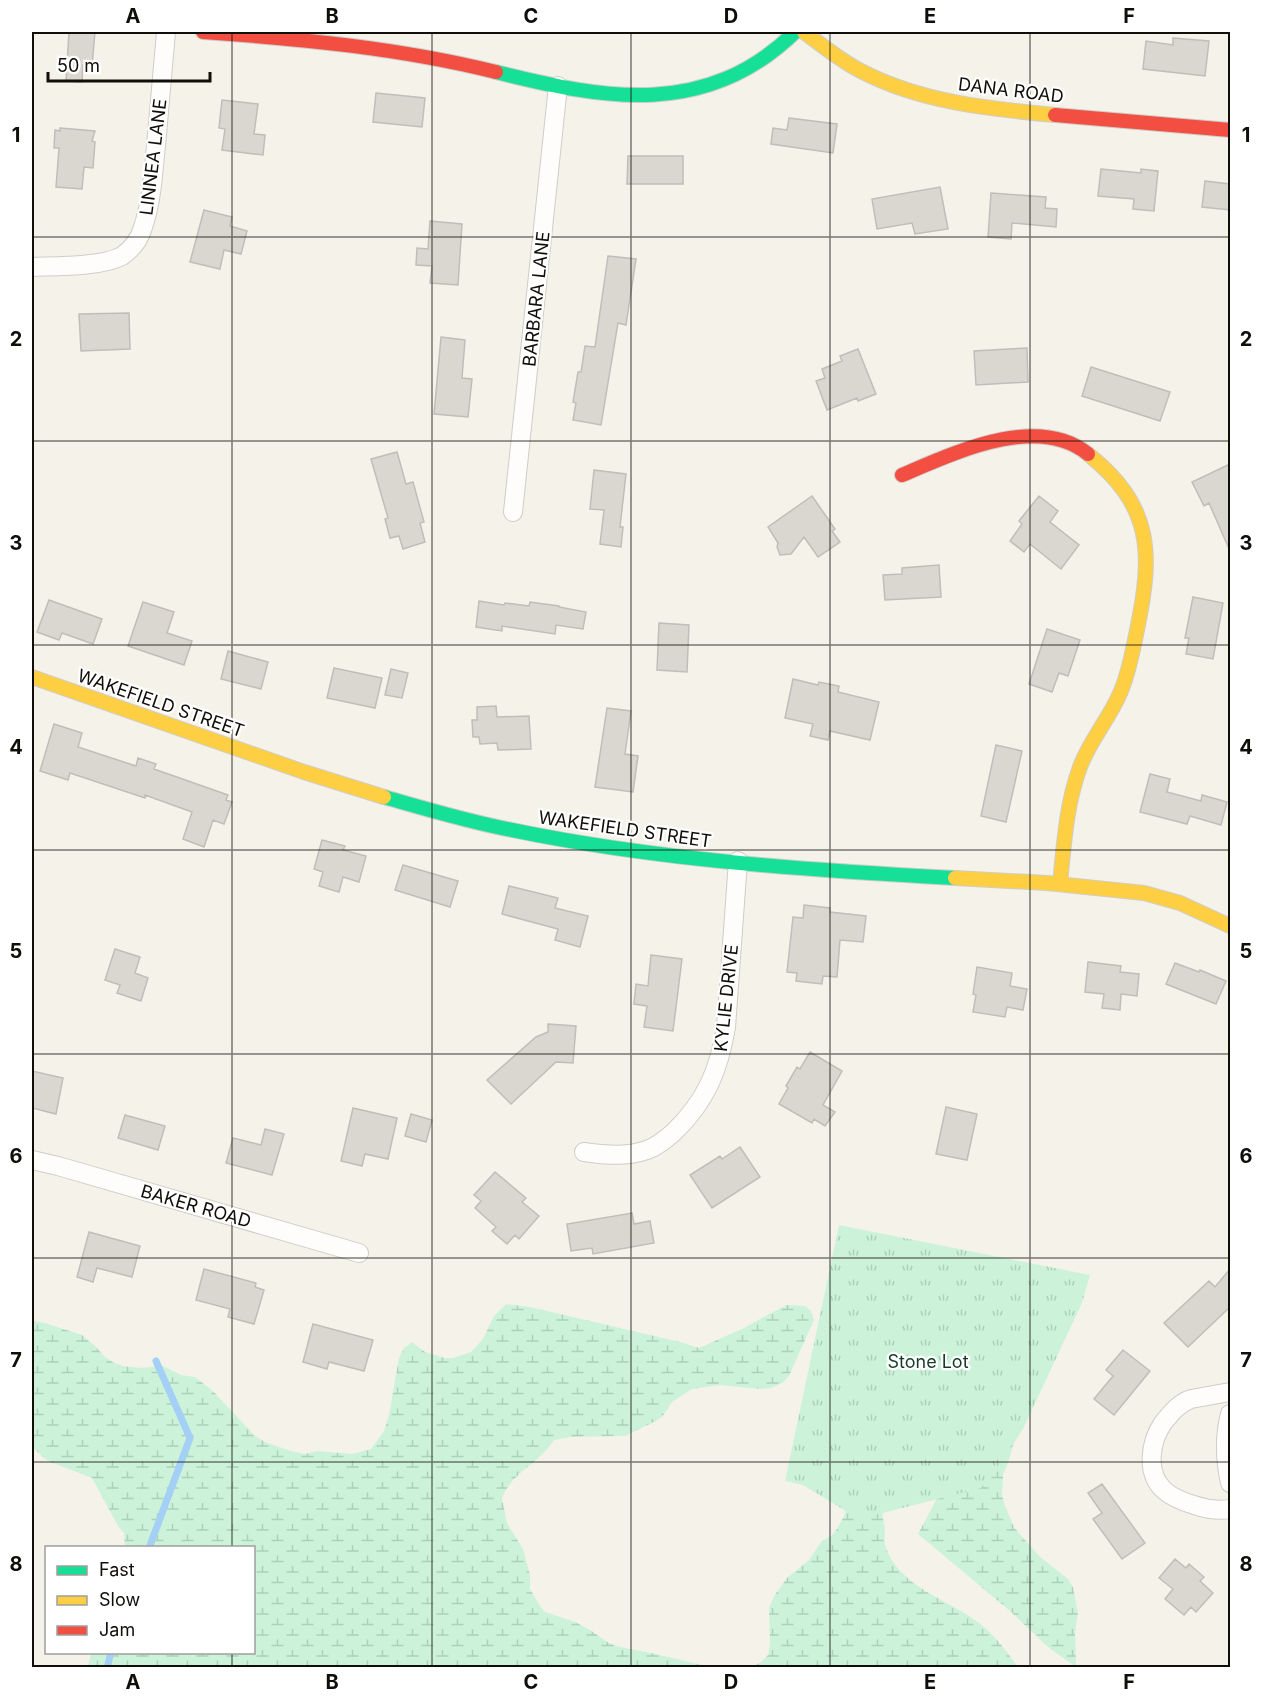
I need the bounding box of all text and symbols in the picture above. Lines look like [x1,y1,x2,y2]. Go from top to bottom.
text: A [126,4,141,28]
text: B [325,4,339,28]
text: C [524,4,538,28]
text: D [724,4,738,28]
text: E [924,4,936,28]
text: F [1123,4,1135,28]
scale bar [48,45,210,83]
text: 50 m [57,55,100,76]
street label: DANA ROAD [957,73,1065,107]
street label: LINNEA LANE [135,97,171,217]
text: 1 [12,123,20,147]
text: 1 [1242,123,1250,147]
street label: BARBARA LANE [518,230,554,368]
text: 2 [10,327,22,351]
text: 2 [1240,327,1252,351]
text: 3 [10,531,22,555]
text: 3 [1240,531,1252,555]
street label: WAKEFIELD STREET [75,665,247,741]
text: 4 [9,735,23,759]
text: 4 [1239,735,1253,759]
street label: WAKEFIELD STREET [537,806,713,852]
text: 5 [10,939,22,963]
text: 5 [1240,939,1252,963]
street label: KYLIE DRIVE [710,943,742,1053]
text: 6 [10,1144,23,1168]
text: 6 [1240,1144,1253,1168]
street label: BAKER ROAD [138,1180,254,1232]
text: 7 [10,1348,22,1372]
text: 7 [1240,1348,1252,1372]
park label: Stone Lot [887,1351,969,1372]
legend [45,1546,255,1654]
text: 8 [9,1552,23,1576]
text: 8 [1239,1552,1253,1576]
text: Fast [99,1559,135,1580]
text: Slow [99,1589,140,1610]
text: Jam [99,1619,135,1640]
text: A [126,1670,141,1694]
text: B [325,1670,339,1694]
text: C [524,1670,538,1694]
text: D [724,1670,738,1694]
text: E [924,1670,936,1694]
text: F [1123,1670,1135,1694]

